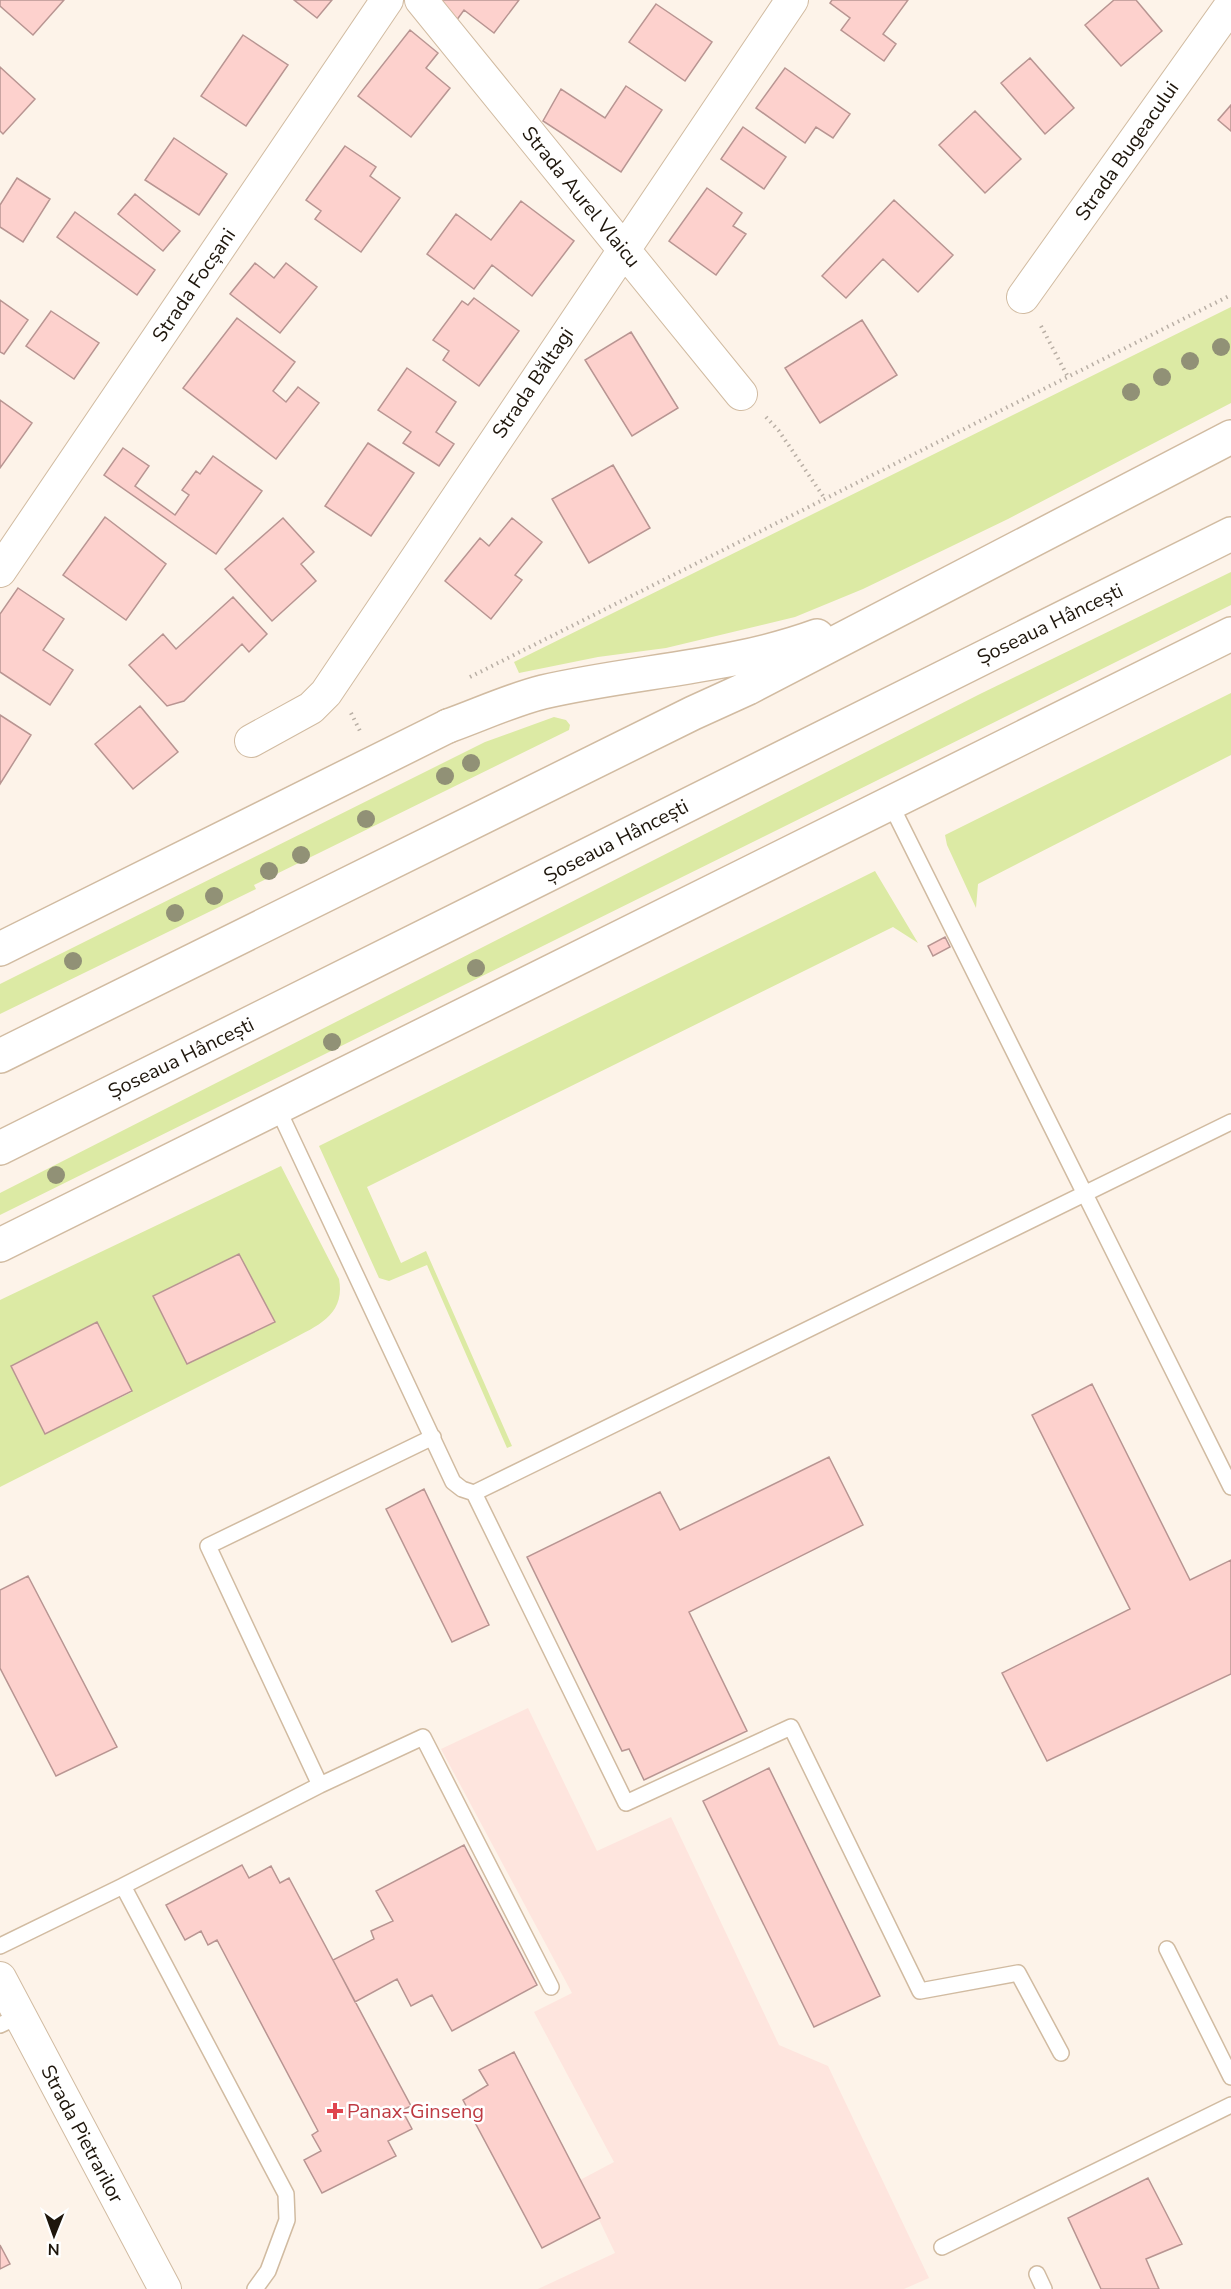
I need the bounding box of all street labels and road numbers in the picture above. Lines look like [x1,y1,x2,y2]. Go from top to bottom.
street label: Strada Bugeacului [1069,76,1185,226]
street label: Strada Aurel Vlaicu [516,121,646,273]
street label: Strada Focșani [146,223,242,347]
street label: Strada Băltagi [486,322,580,444]
street label: Șoseaua Hâncești [973,577,1127,671]
street label: Șoseaua Hâncești [539,793,693,889]
street label: Șoseaua Hâncești [104,1011,258,1105]
street label: Strada Pietrarilor [34,2060,130,2208]

